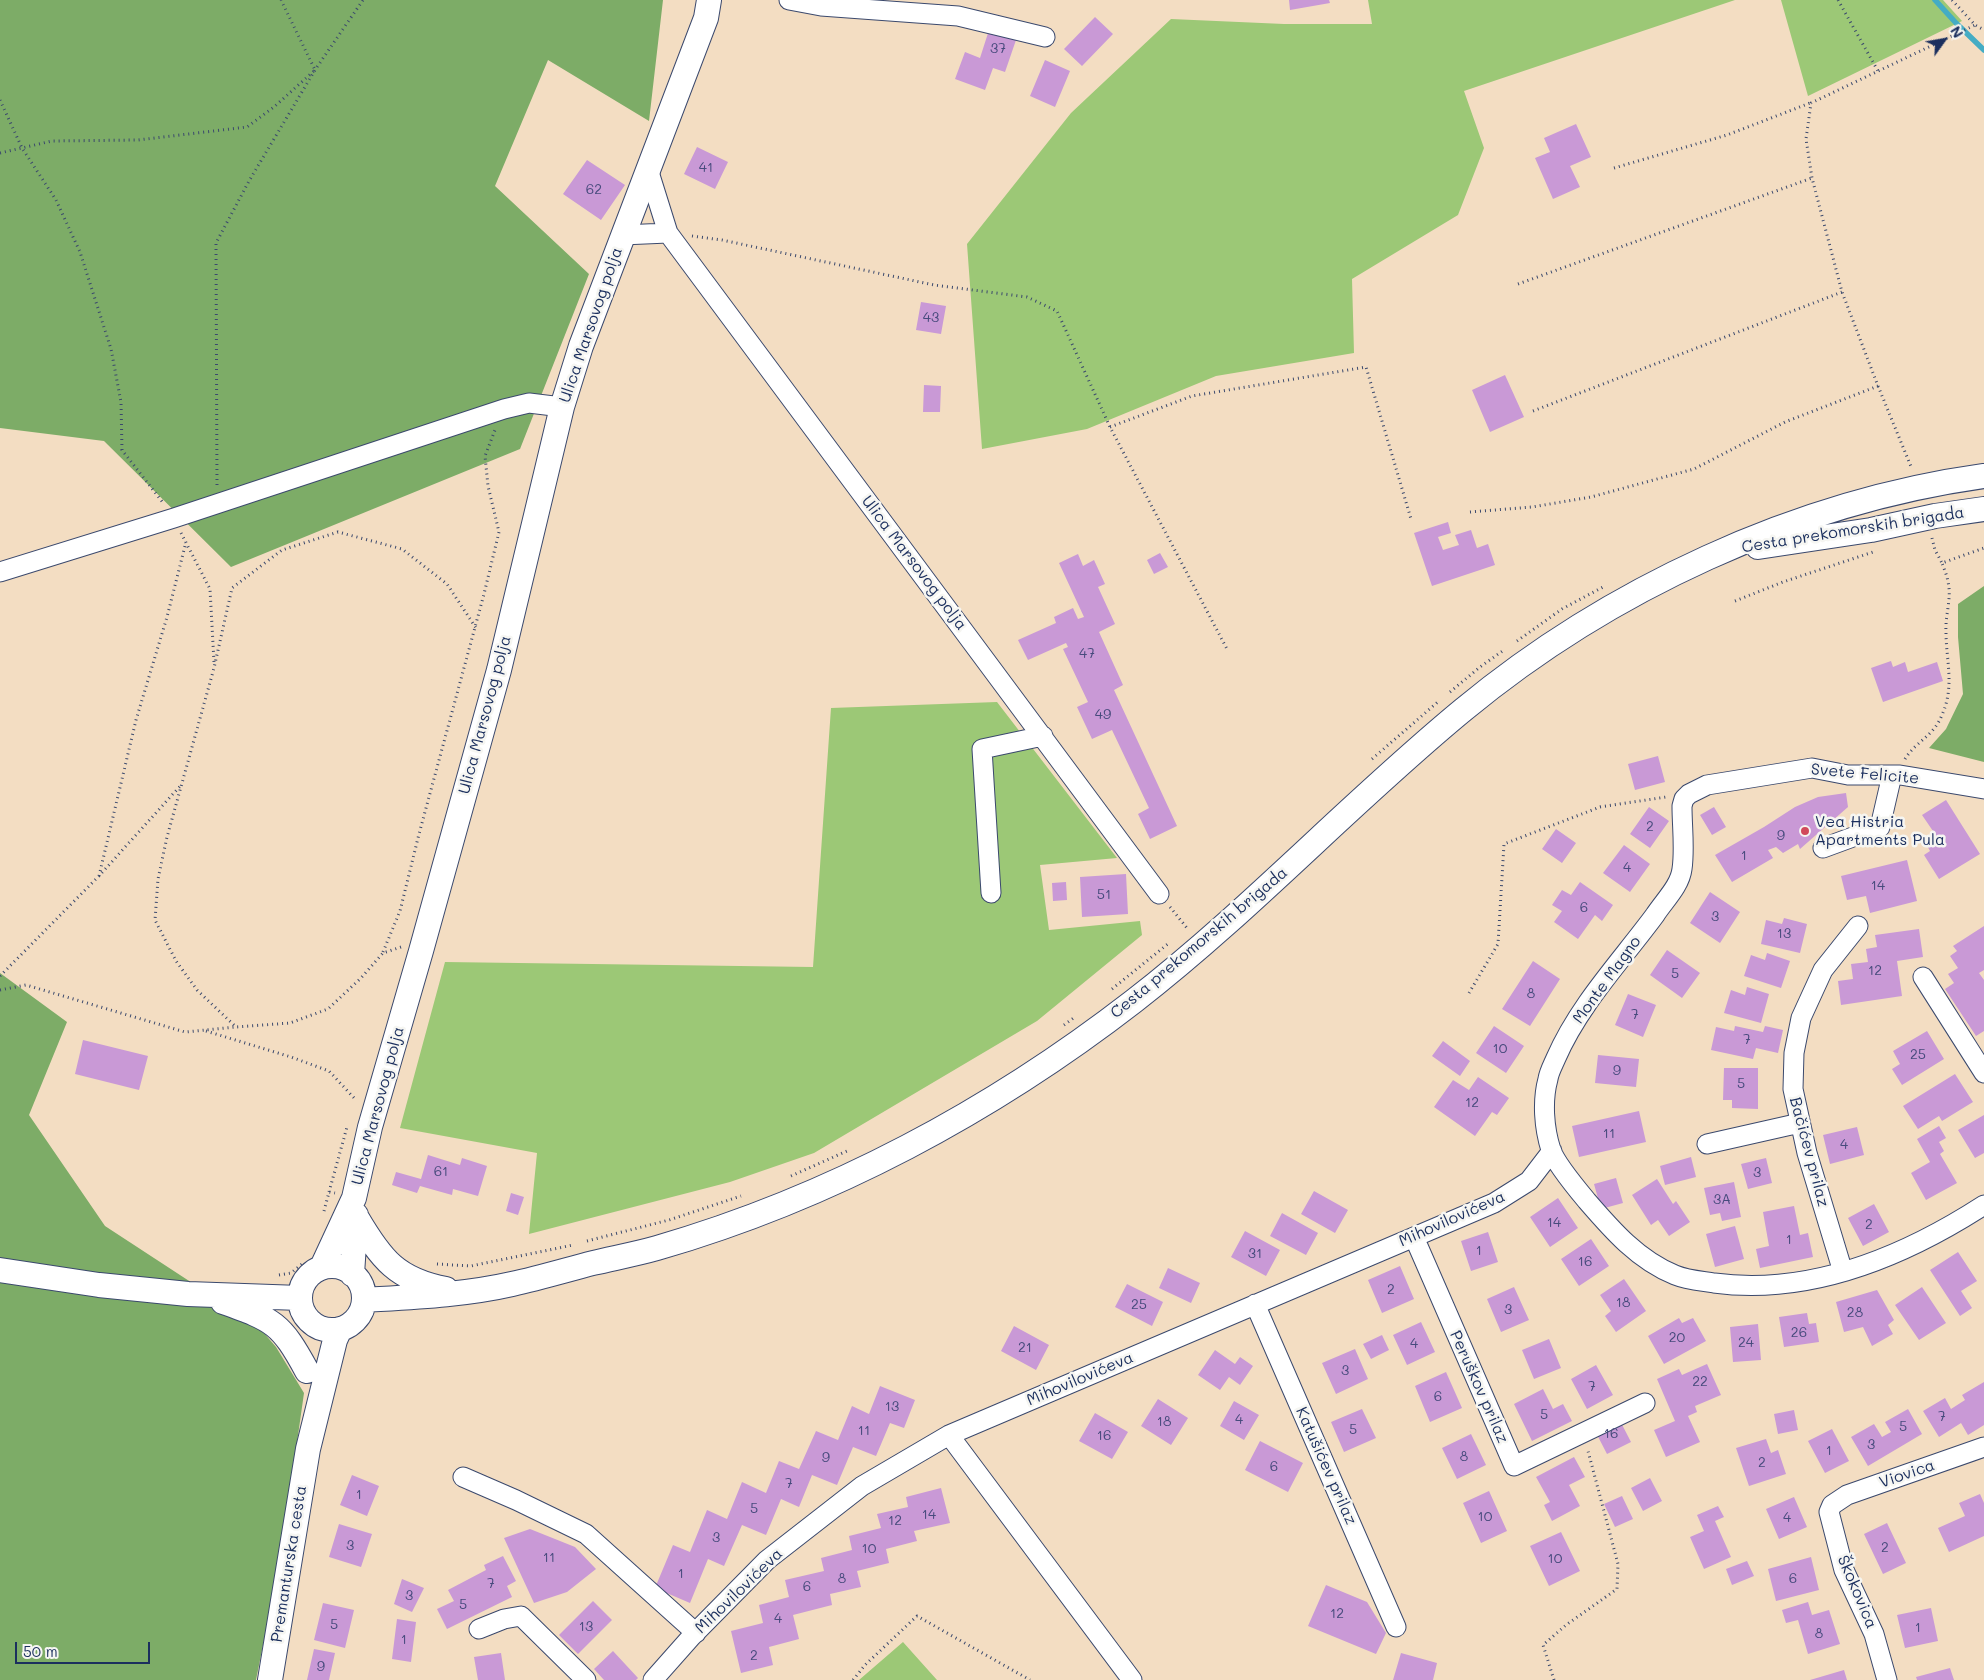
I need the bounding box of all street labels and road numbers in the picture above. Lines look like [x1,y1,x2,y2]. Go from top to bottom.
street label: Ulica Marsovog polja [555,245,627,405]
street label: Ulica Marsovog polja [857,492,971,634]
street label: Cesta prekomorskih brigada [1740,503,1966,557]
street label: Ulica Marsovog polja [455,634,515,796]
street label: Svete Felicite [1810,760,1920,788]
street label: Cesta prekomorskih brigada [1107,863,1291,1023]
street label: Monte Magno [1569,932,1645,1028]
street label: Ulica Marsovog polja [348,1025,408,1187]
street label: Bačićev prilaz [1785,1095,1833,1209]
street label: Mihovilovićeva [1396,1187,1508,1251]
street label: Peruškov prilaz [1446,1328,1512,1446]
street label: Mihovilovićeva [1024,1348,1136,1410]
street label: Katušićev prilaz [1291,1404,1361,1528]
street label: Viovica [1877,1456,1937,1492]
street label: Premanturska cesta [267,1484,311,1644]
street label: Mihovilovićeva [691,1544,787,1638]
street label: Škokovica [1833,1552,1881,1632]

